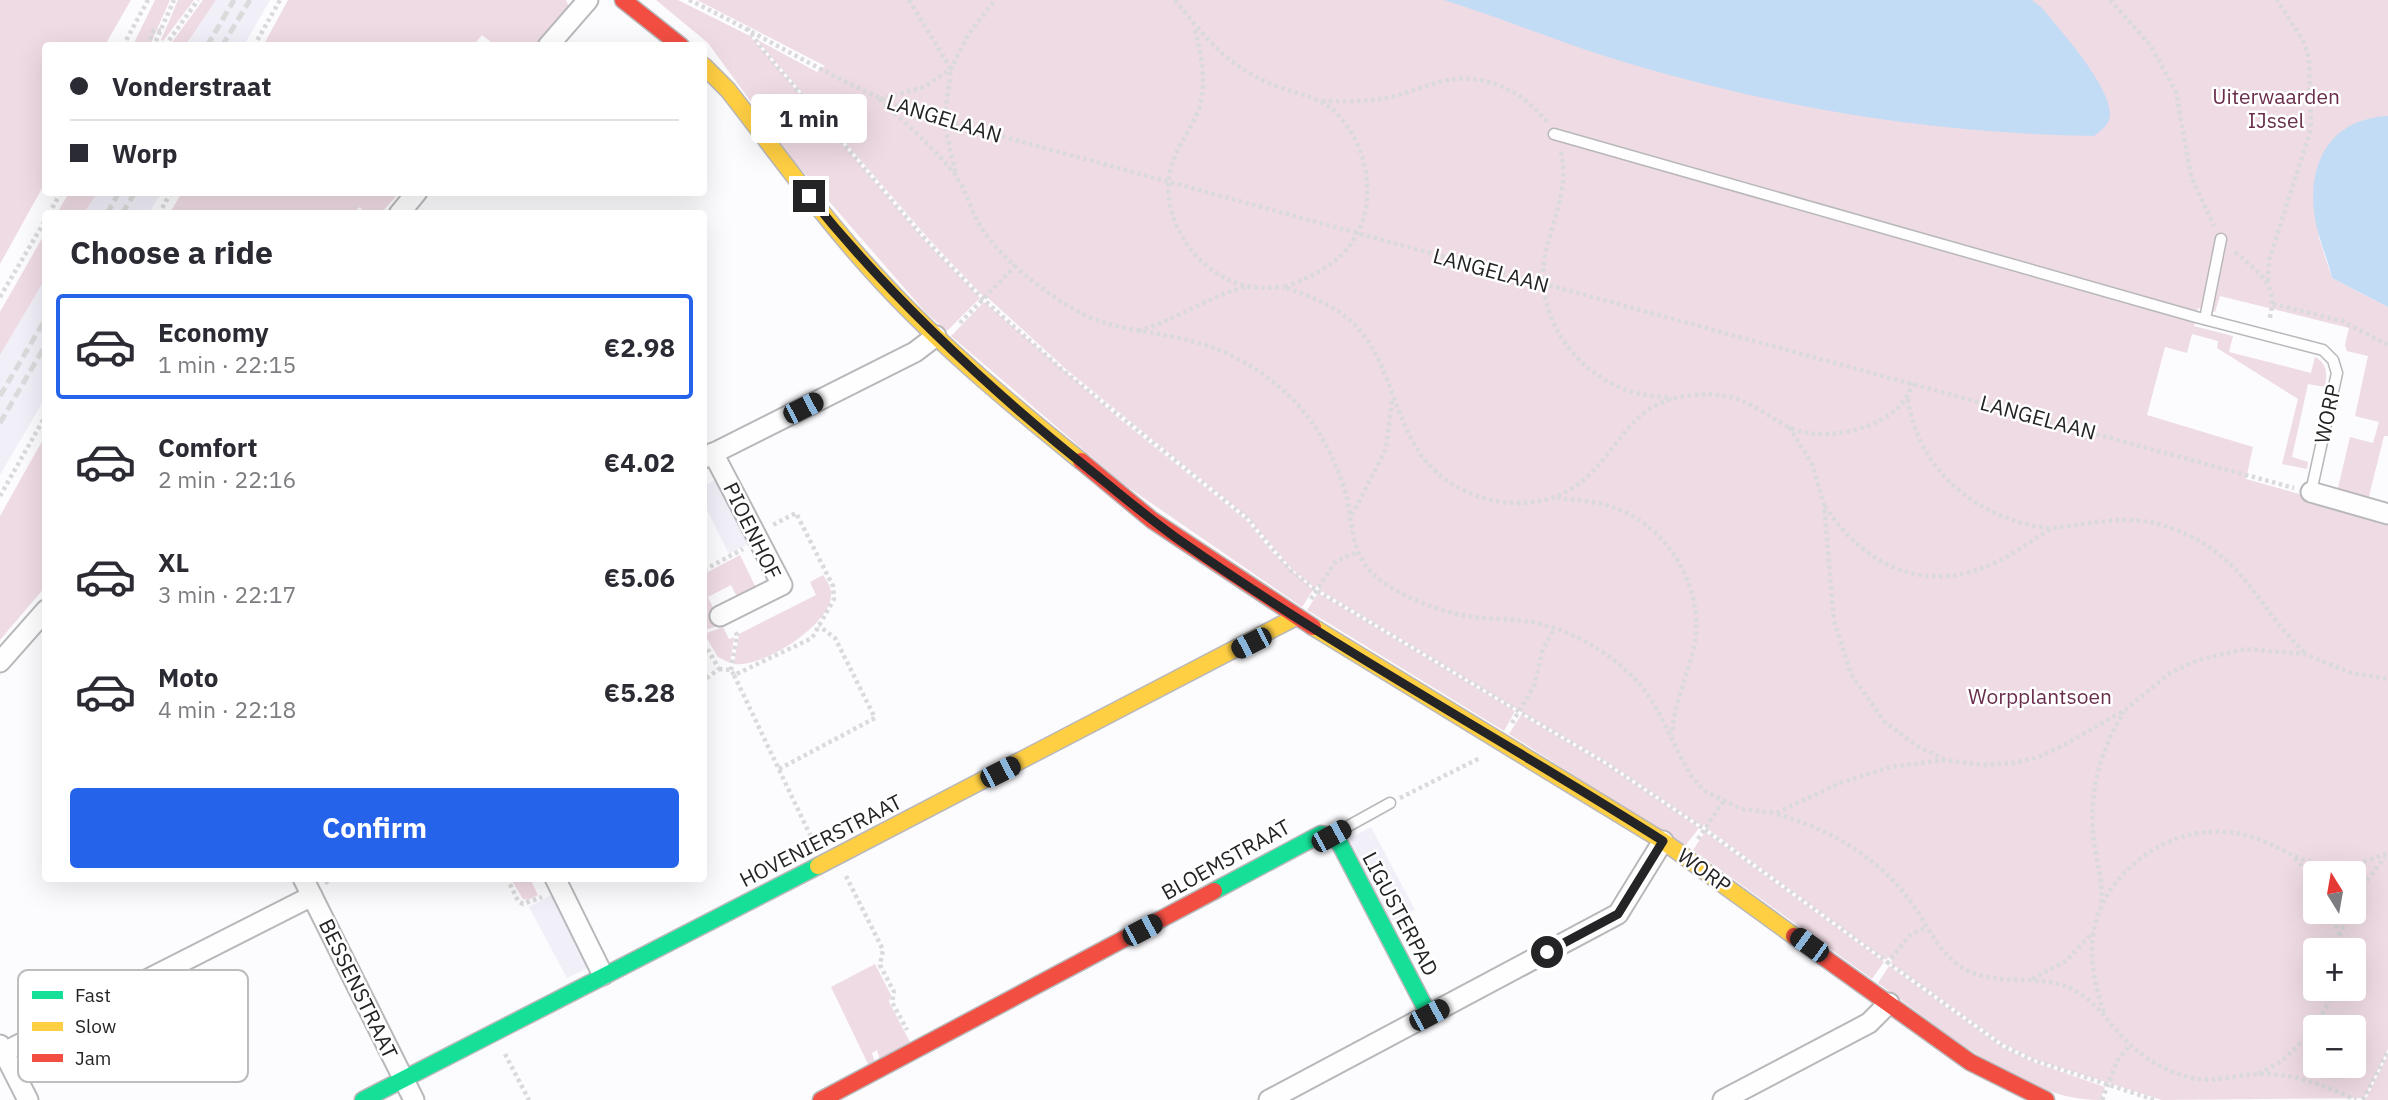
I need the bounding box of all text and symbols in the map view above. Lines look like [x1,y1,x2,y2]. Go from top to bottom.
text: Vonderstraat [112,69,271,103]
park label: Uiterwaarden IJssel [2212,82,2340,134]
street label: LANGELAAN [883,87,1005,149]
callout: 1 min [751,94,867,144]
text: 1 min [779,103,839,133]
text: Worp [112,136,178,170]
route end [793,180,825,212]
text: Choose a ride [70,231,273,273]
street label: LANGELAAN [1430,241,1552,299]
icon: car [74,315,137,378]
text: Economy [158,315,269,349]
text: €2.98 [604,330,675,364]
text: 1 min · 22:15 [158,349,296,379]
street label: WORP [2307,382,2347,446]
street label: LANGELAAN [1977,388,2099,446]
car [780,389,827,427]
icon: car [74,430,137,493]
text: Comfort [158,430,257,464]
text: €4.02 [604,445,675,479]
text: 2 min · 22:16 [158,464,296,494]
street label: PIOENHOF [717,477,788,584]
icon: car [74,545,137,608]
text: XL [158,545,189,579]
text: €5.06 [604,560,675,594]
text: 3 min · 22:17 [158,579,296,609]
car [1228,624,1275,662]
icon: car [74,660,137,723]
text: Moto [158,660,218,694]
text: €5.28 [604,675,675,709]
park label: Worpplantsoen [1968,682,2112,710]
text: 4 min · 22:18 [158,694,296,724]
car [977,753,1024,791]
street label: HOVENIERSTRAAT [735,787,907,893]
button: Confirm [70,788,679,868]
street label: BLOEMSTRAAT [1156,812,1295,906]
car [1308,817,1355,855]
street label: WORP [1672,841,1737,899]
street label: LIGUSTERPAD [1356,847,1445,980]
north arrow [2303,861,2366,924]
map controls [2303,861,2366,1078]
car [1119,911,1166,949]
street label: BESSENSTRAAT [313,914,405,1063]
car [1786,924,1833,966]
route start [1531,936,1563,968]
button: + [2303,938,2366,1001]
legend [18,970,248,1082]
text: Fast [75,983,111,1007]
car [1406,996,1453,1034]
text: Slow [75,1014,116,1038]
button: − [2303,1015,2366,1078]
text: Jam [75,1046,111,1070]

